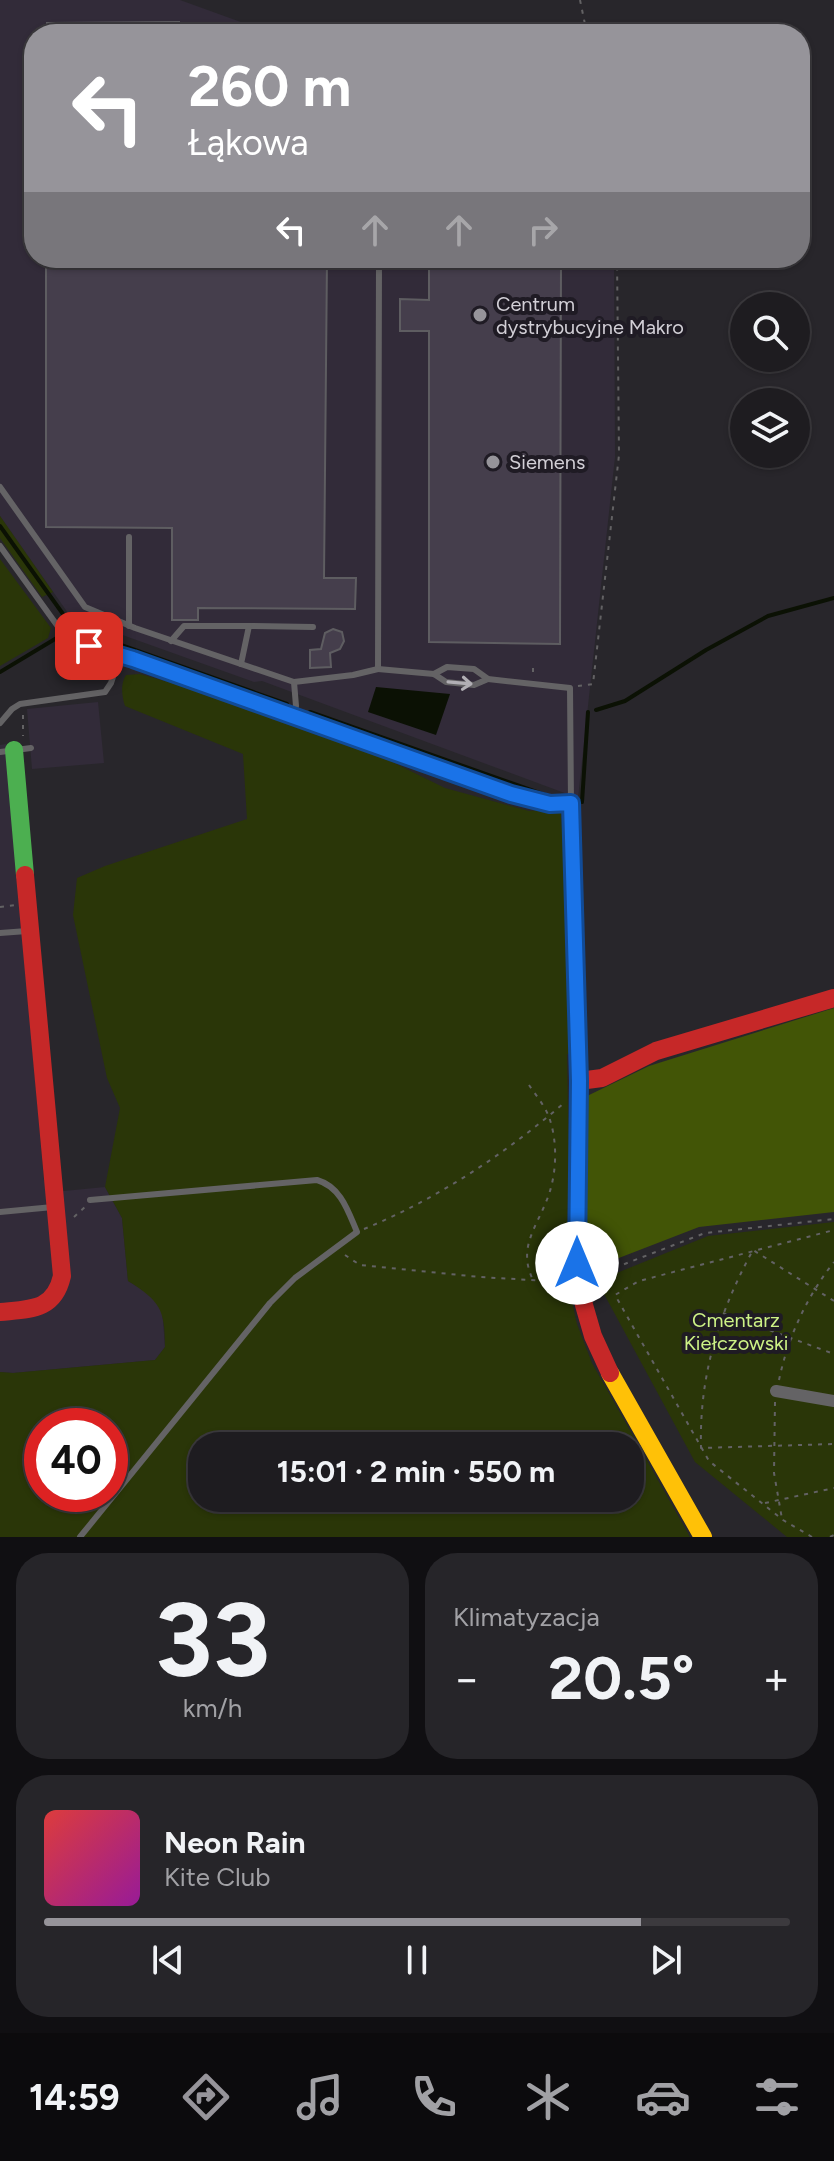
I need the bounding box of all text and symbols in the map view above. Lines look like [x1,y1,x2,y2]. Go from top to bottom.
text: 260 m [188,53,351,120]
icon: left [56,56,160,160]
text: Łąkowa [188,121,309,164]
icon: left [269,208,313,252]
icon: ahead [353,208,397,252]
icon: ahead [437,208,481,252]
icon: right [521,208,565,252]
place label: Centrum dystrybucyjne Makro [496,292,684,339]
map controls [730,292,810,468]
button: search [730,292,810,372]
marker: Centrum dystrybucyjne Makro [471,306,489,324]
button: layers [730,388,810,468]
place label: Siemens [509,450,585,474]
marker: Siemens [484,453,502,471]
pin [55,612,123,680]
icon: arrive [67,624,111,668]
one-way arrow [447,676,473,691]
position arrow [535,1221,619,1305]
park label: Cmentarz Kiełczowski [684,1308,788,1355]
speed limit sign: 40 [24,1408,128,1512]
text: 15:01 · 2 min · 550 m [277,1453,555,1490]
text: 33 [155,1577,270,1702]
text: Klimatyzacja [453,1601,600,1633]
text: 20.5° [548,1642,695,1714]
text: − [453,1652,480,1705]
text: + [763,1652,790,1705]
text: km/h [183,1692,242,1724]
text: Neon Rain [164,1824,306,1861]
text: Kite Club [164,1861,270,1893]
icon: previous [146,1938,190,1982]
icon: pause [395,1938,439,1982]
icon: next [644,1938,688,1982]
icon: directions [178,2069,234,2125]
icon: music [292,2069,348,2125]
icon: phone [406,2069,462,2125]
icon: climate [520,2069,576,2125]
icon: car [635,2069,691,2125]
icon: filters [749,2069,805,2125]
text: 14:59 [29,2076,120,2119]

